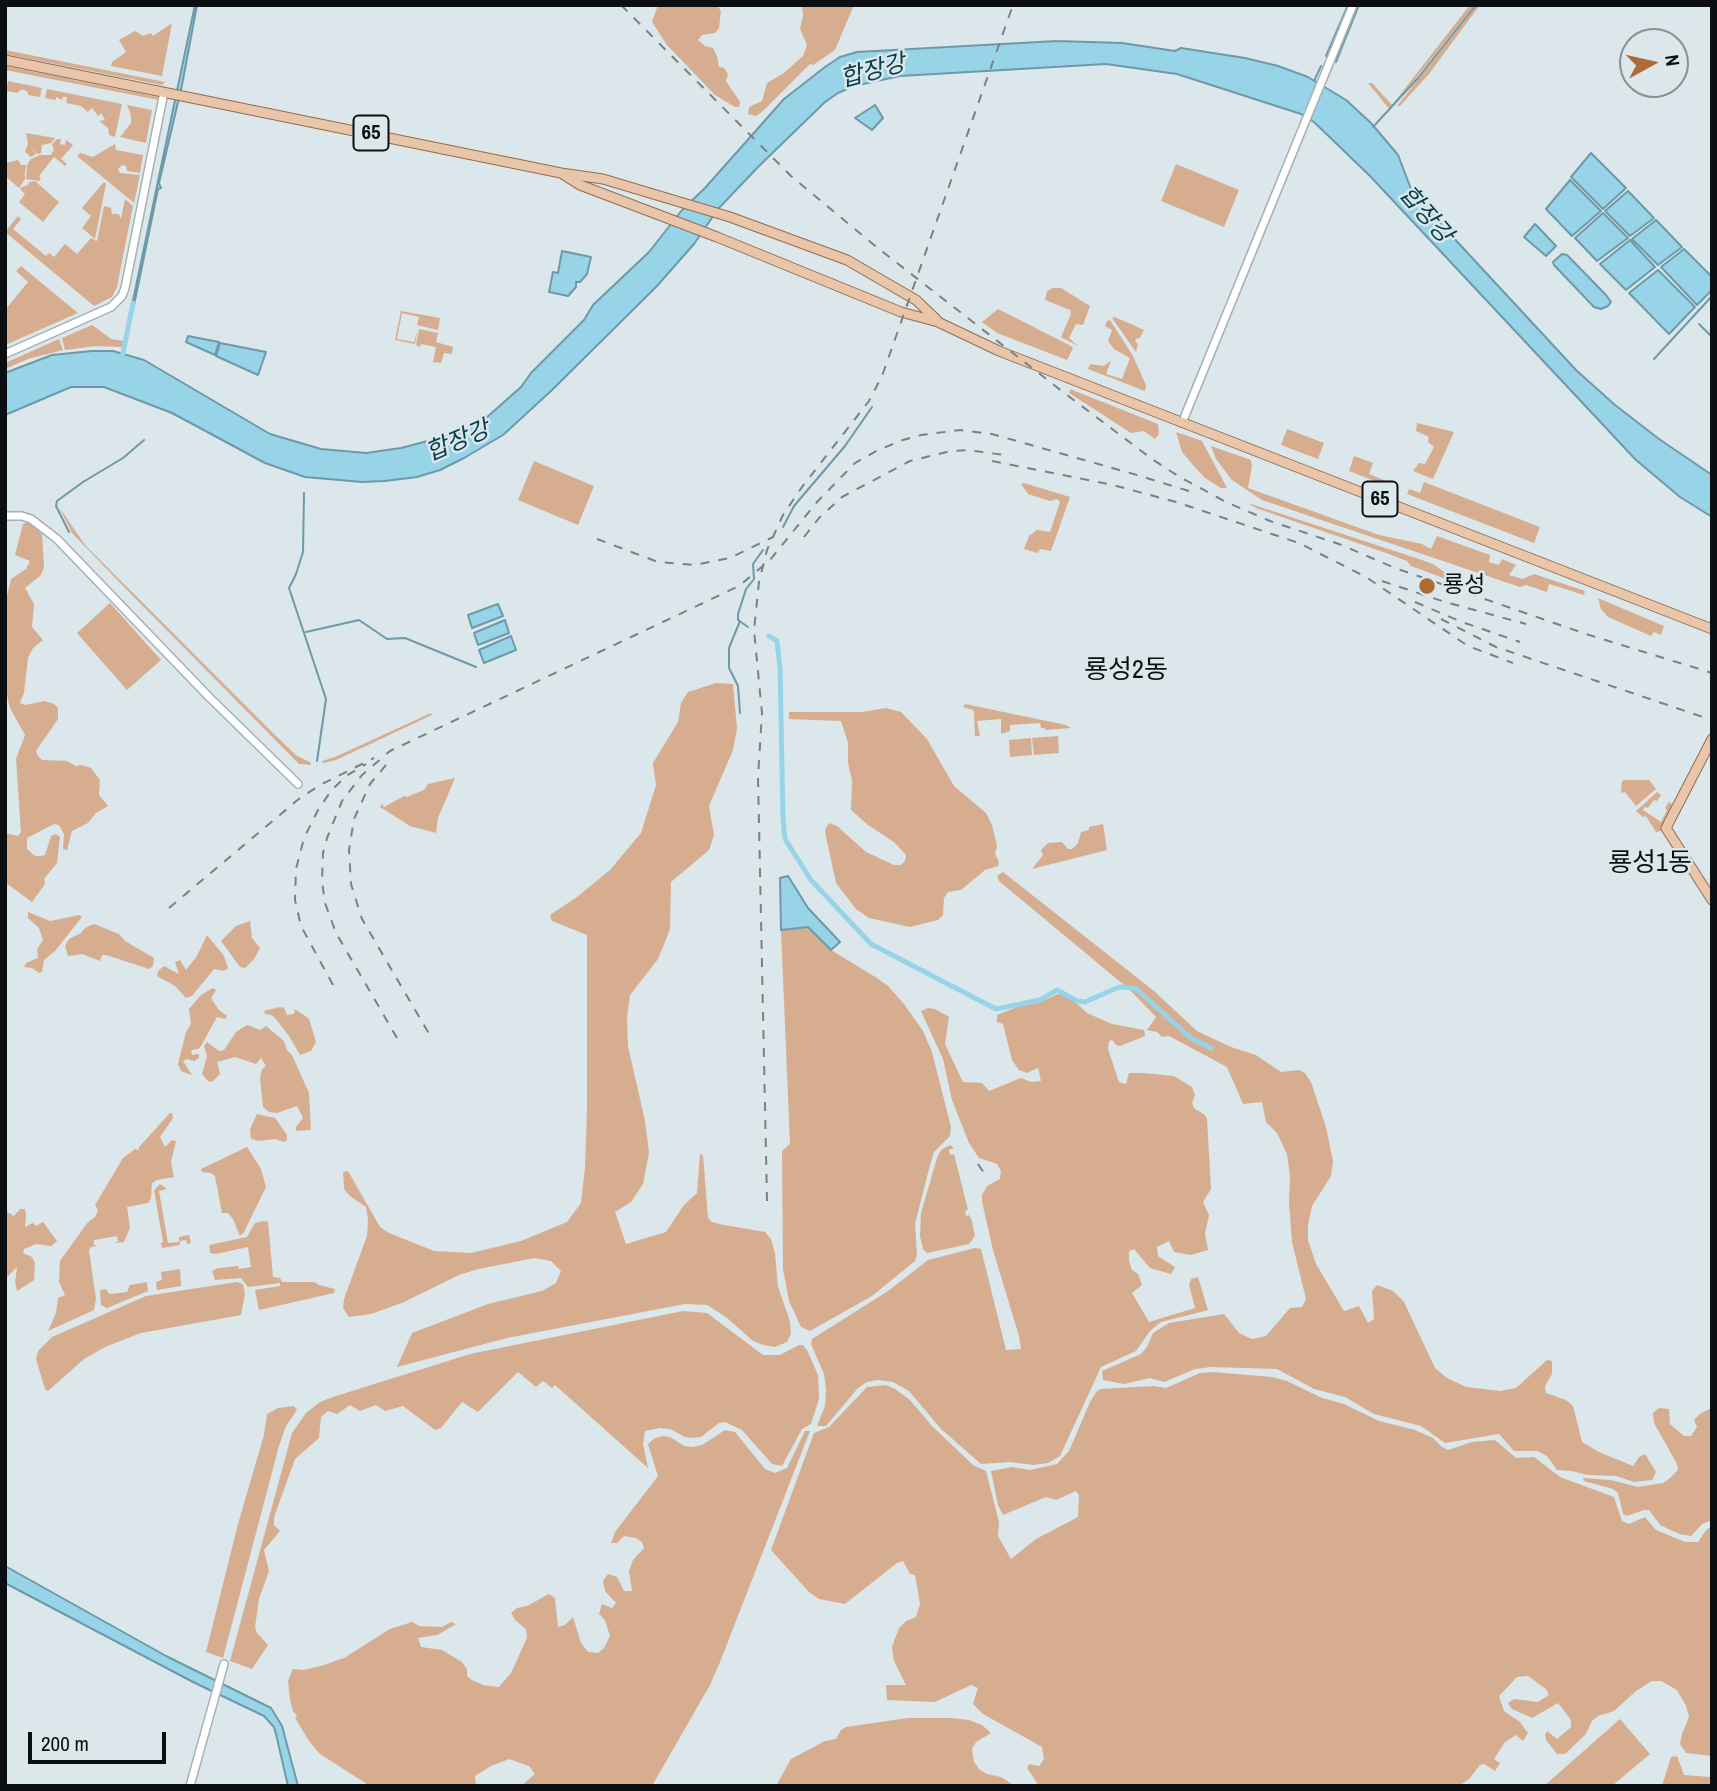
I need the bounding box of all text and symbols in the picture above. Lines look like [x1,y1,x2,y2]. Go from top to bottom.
north arrow [1619,28,1689,98]
water label: 합장강 [837,50,909,94]
text: N [1659,53,1686,68]
road number: 65 [354,116,388,150]
water label: 합장강 [1392,181,1458,249]
water label: 합장강 [422,416,494,468]
road number: 65 [1362,482,1398,516]
place label: 룡성 [1443,572,1485,600]
marker: 룡성 [1417,576,1437,596]
district label: 룡성2동 [1084,655,1168,687]
district label: 룡성1동 [1608,848,1692,880]
scale bar [32,1718,170,1762]
text: 200 m [41,1729,89,1758]

